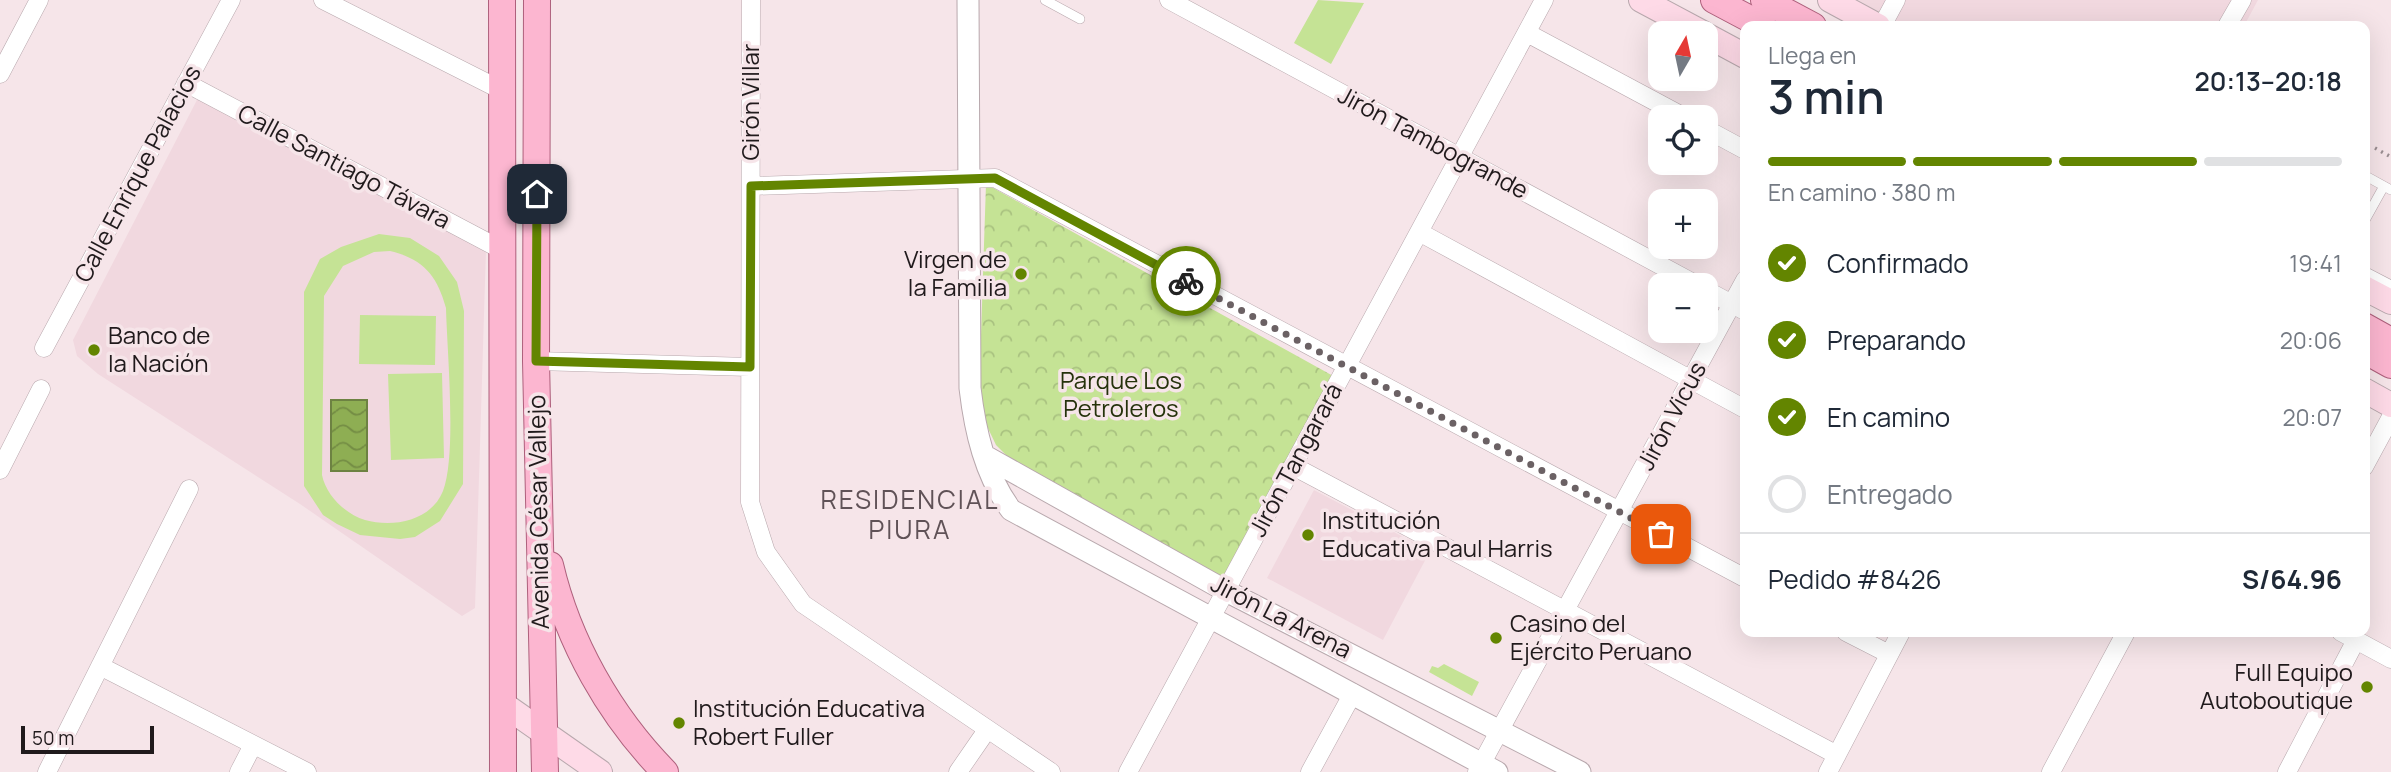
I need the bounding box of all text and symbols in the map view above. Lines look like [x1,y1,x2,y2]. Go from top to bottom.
north arrow [1648,21,1718,91]
map controls [1648,21,1718,343]
text: Llega en [1768,39,1856,71]
street label: Girón Villar [733,43,766,161]
street label: Calle Enrique Palacios [65,59,208,288]
text: 20:13–20:18 [2195,63,2342,99]
text: 3 min [1768,65,1885,128]
street label: Jirón Tambogrande [1333,78,1535,206]
street label: Calle Santiago Távara [233,96,457,236]
button: locate [1648,105,1718,175]
pin [507,164,567,224]
icon: home [518,175,556,213]
text: En camino · 380 m [1768,176,1955,208]
button: + [1648,189,1718,259]
place label: Virgen de la Familia [904,242,1007,303]
icon: check [1768,244,1806,282]
text: Confirmado [1827,245,1969,281]
courier [1151,246,1221,316]
text: 19:41 [2289,247,2342,279]
icon: bike [1167,262,1205,300]
marker: Virgen de la Familia [1013,266,1029,282]
button: − [1648,273,1718,343]
place label: Banco de la Nación [108,318,210,379]
icon: check [1768,321,1806,359]
text: Preparando [1827,322,1966,358]
text: 20:06 [2280,324,2342,356]
marker: Banco de la Nación [86,342,102,358]
street label: Jirón Vicus [1628,355,1713,475]
park label: Parque Los Petroleros [1060,363,1182,424]
street label: Jirón Tangarará [1240,377,1349,542]
street label: Avenida César Vallejo [519,394,556,630]
icon: check [1768,398,1806,436]
text: En camino [1827,399,1950,435]
text: 20:07 [2282,401,2342,433]
text: Entregado [1827,476,1953,512]
district label: RESIDENCIAL PIURA [820,481,1000,547]
place label: Institución Educativa Paul Harris [1322,503,1553,564]
pin [1631,504,1691,564]
icon: bag [1642,515,1680,553]
marker: Institución Educativa Paul Harris [1300,527,1316,543]
text: Pedido #8426 [1768,561,1942,597]
text: S/64.96 [2242,561,2342,597]
street label: Jirón La Arena [1206,566,1358,665]
place label: Casino del Ejército Peruano [1510,606,1692,667]
marker: Casino del Ejército Peruano [1488,630,1504,646]
place label: Full Equipo Autoboutique [2200,655,2353,716]
marker: Full Equipo Autoboutique [2359,679,2375,695]
place label: Institución Educativa Robert Fuller [693,691,925,752]
marker: Institución Educativa Robert Fuller [671,715,687,731]
scale bar [21,723,154,755]
text: 50 m [32,725,74,751]

